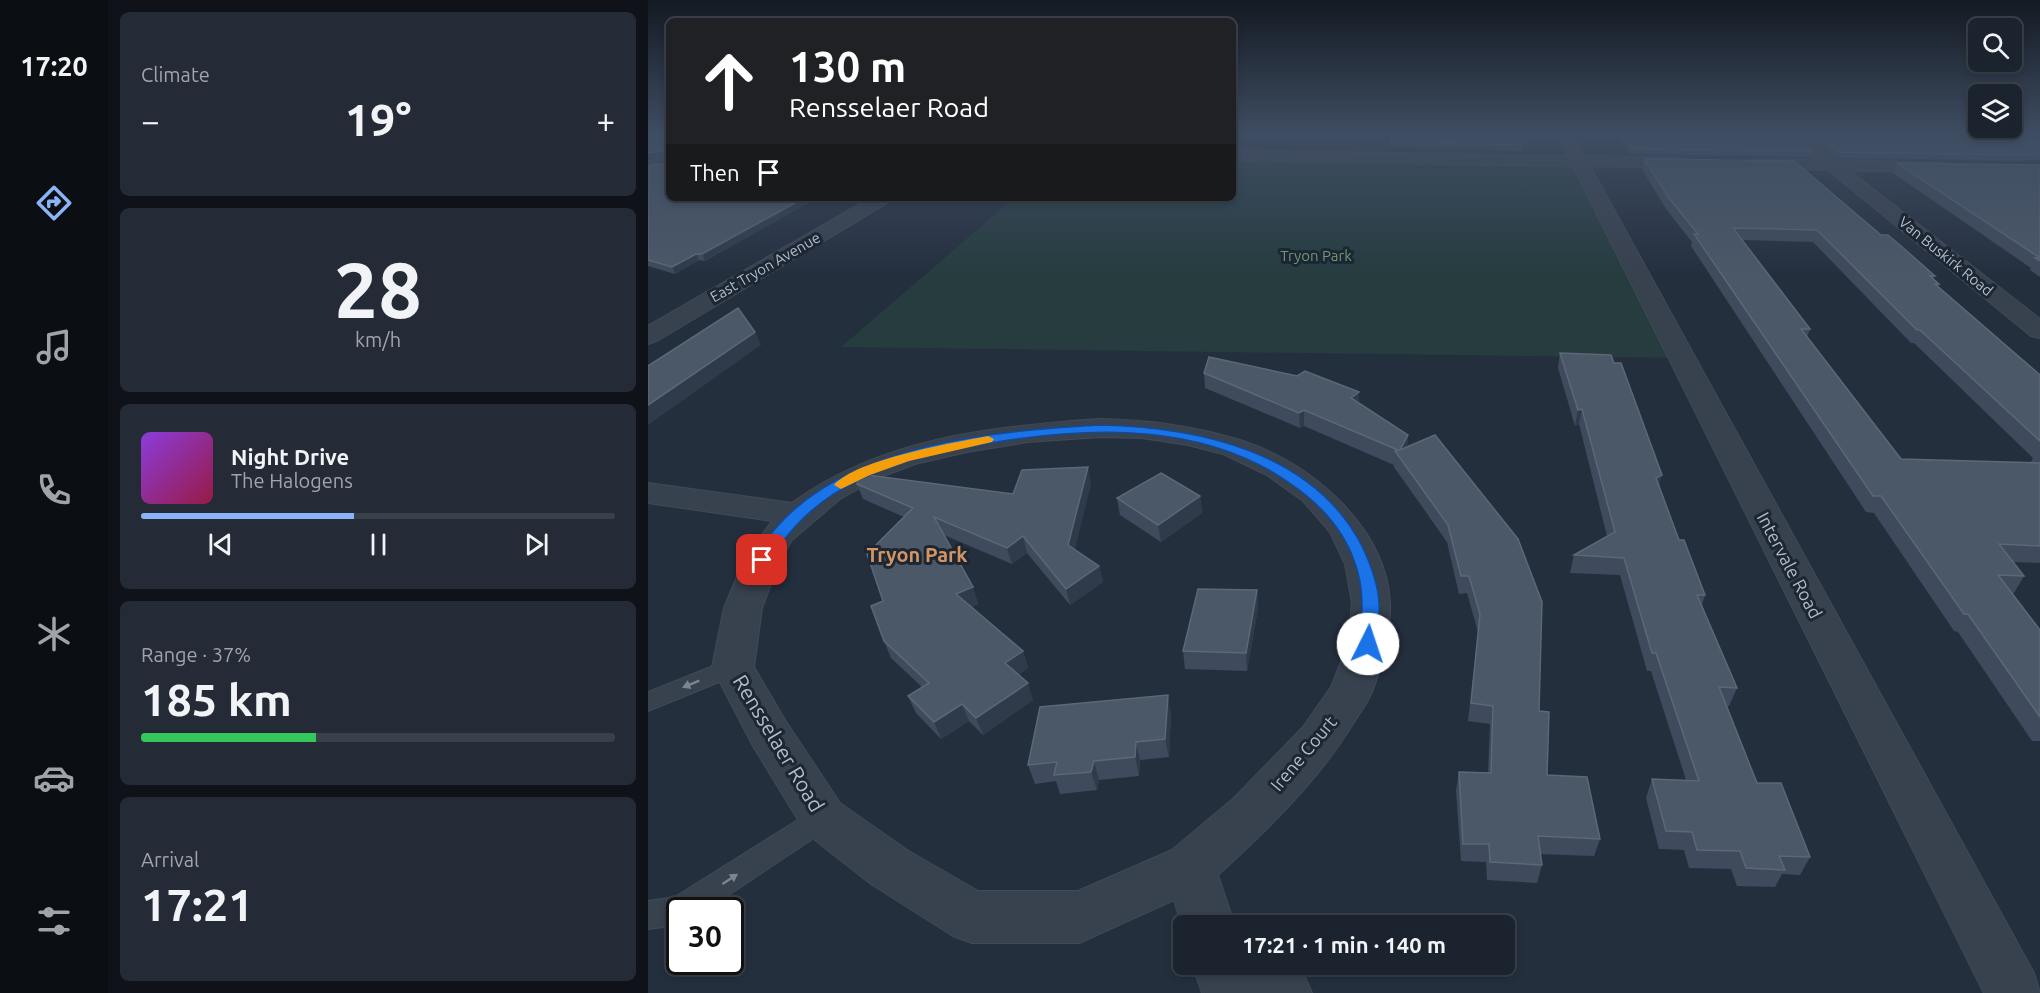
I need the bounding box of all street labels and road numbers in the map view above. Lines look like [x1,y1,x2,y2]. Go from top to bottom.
street label: Van Buskirk Road [1896,213,1996,299]
street label: East Tryon Avenue [707,229,823,305]
street label: Intervale Road [1754,508,1826,622]
street label: Rensselaer Road [729,670,829,816]
street label: Irene Court [1266,712,1340,794]

